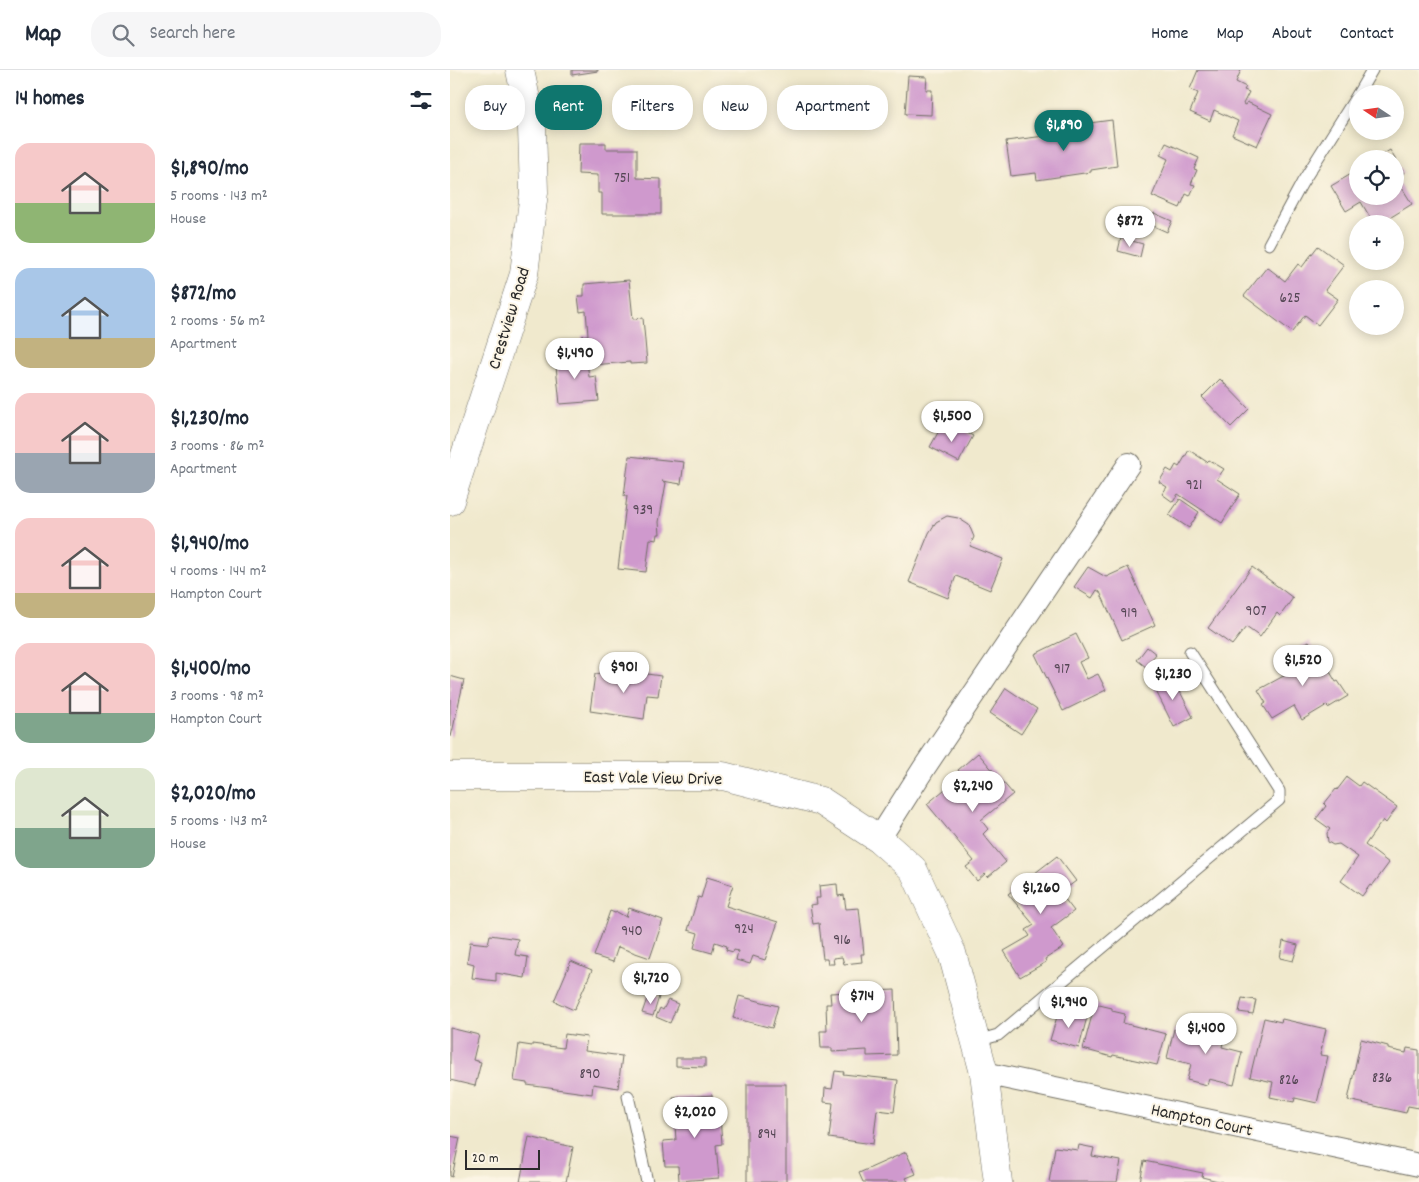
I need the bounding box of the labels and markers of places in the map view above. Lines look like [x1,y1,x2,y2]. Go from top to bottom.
pin: $1,890 [1023,109,1105,152]
pin: $872 [1100,206,1160,248]
pin: $1,490 [534,338,616,380]
pin: $1,500 [911,400,993,443]
pin: $1,520 [1262,644,1344,687]
pin: $901 [594,652,654,694]
pin: $1,230 [1132,658,1214,701]
pin: $2,240 [932,770,1014,813]
pin: $1,260 [1000,872,1082,915]
pin: $1,720 [610,962,692,1005]
pin: $714 [832,980,892,1023]
pin: $1,940 [1028,986,1110,1029]
pin: $1,400 [1165,1012,1247,1055]
pin: $2,020 [654,1096,736,1139]

